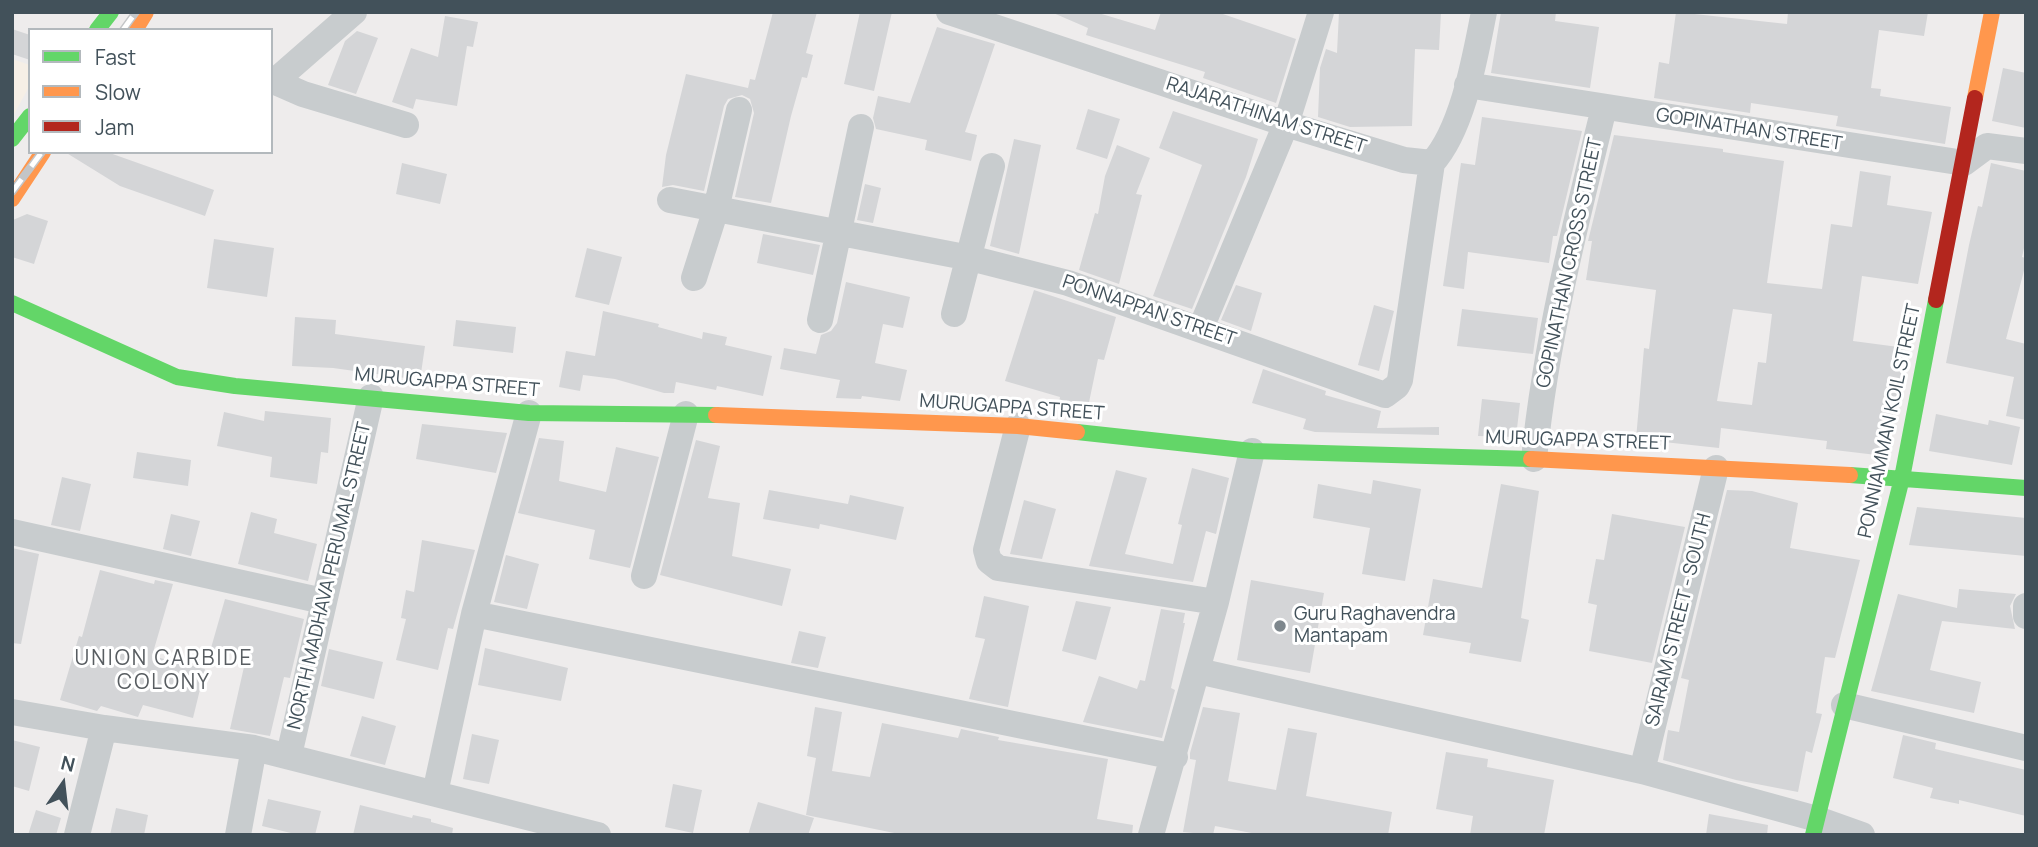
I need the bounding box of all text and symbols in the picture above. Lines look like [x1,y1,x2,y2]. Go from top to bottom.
legend [28,28,273,154]
text: Fast [95,43,136,71]
street label: RAJARATHINAM STREET [1163,73,1369,159]
text: Slow [95,78,141,106]
street label: GOPINATHAN STREET [1654,104,1844,156]
text: Jam [95,113,134,141]
street label: GOPINATHAN CROSS STREET [1532,136,1608,390]
street label: PONNAPPAN STREET [1059,271,1239,351]
street label: PONNIAMMAN KOIL STREET [1854,302,1926,540]
street label: MURUGAPPA STREET [354,364,540,402]
street label: MURUGAPPA STREET [919,390,1105,426]
street label: NORTH MADHAVA PERUMAL STREET [284,420,376,732]
street label: MURUGAPPA STREET [1485,426,1671,456]
street label: SAIRAM STREET - SOUTH [1641,511,1717,729]
place label: Guru Raghavendra Mantapam [1294,604,1455,648]
marker: Guru Raghavendra Mantapam [1272,618,1288,634]
district label: UNION CARBIDE COLONY [76,646,252,696]
north arrow [28,749,98,819]
text: N [58,749,78,778]

